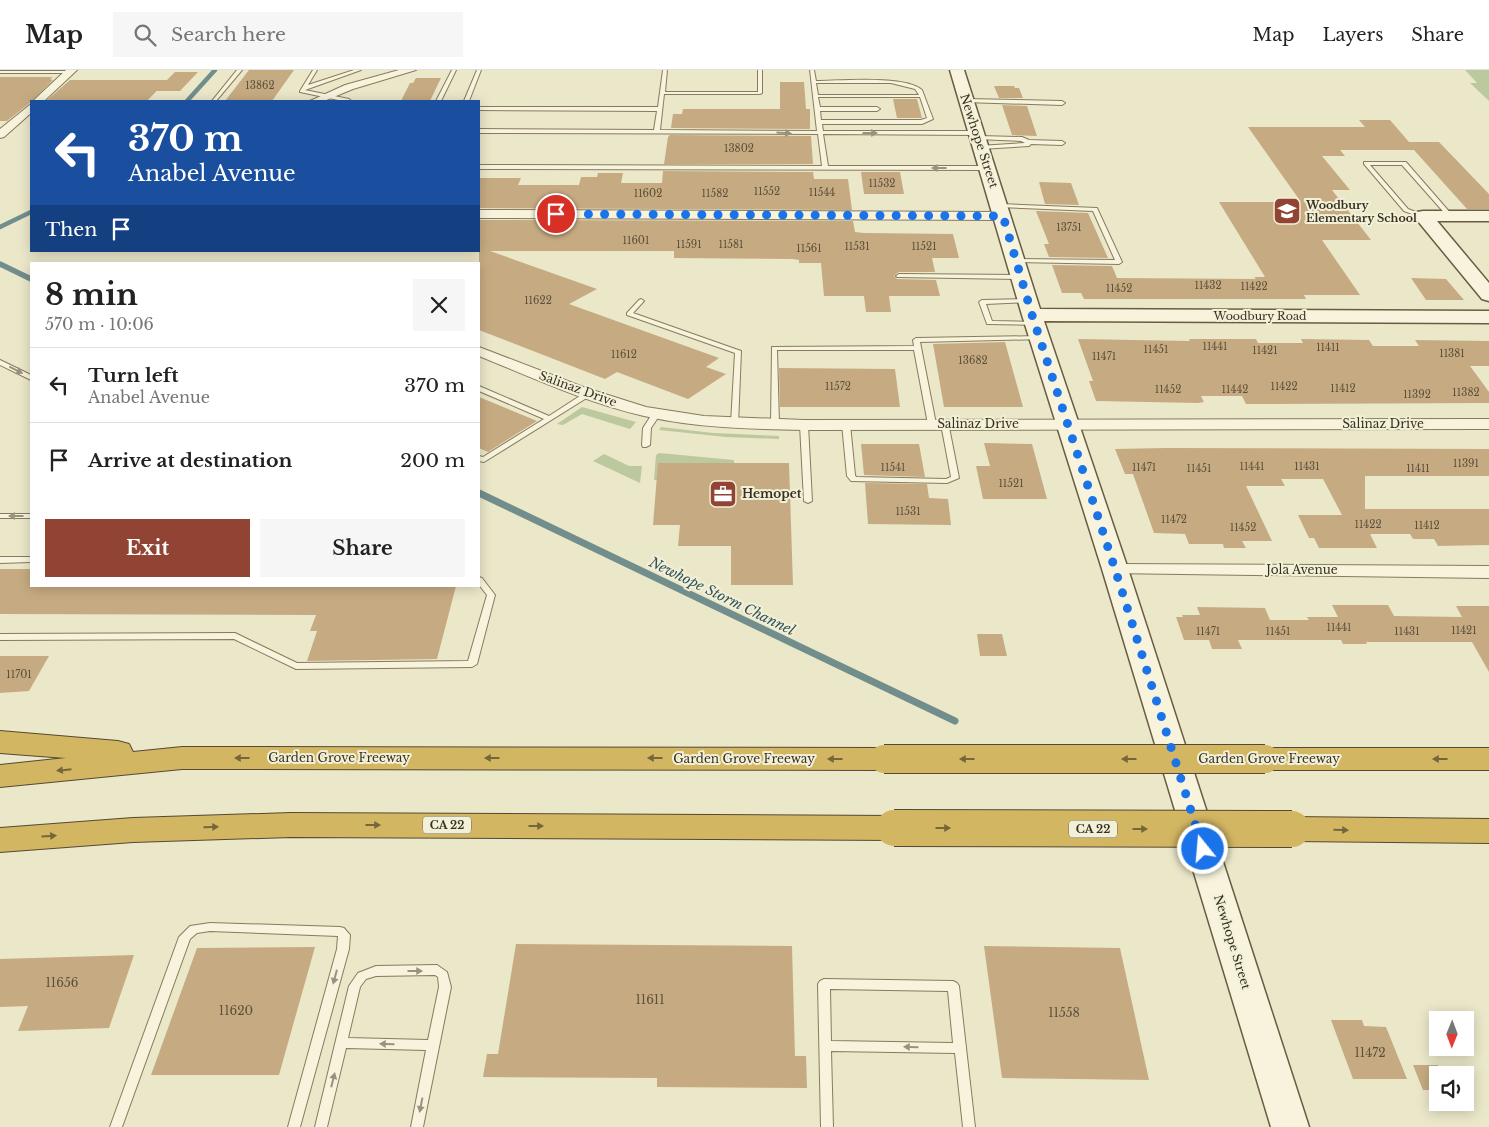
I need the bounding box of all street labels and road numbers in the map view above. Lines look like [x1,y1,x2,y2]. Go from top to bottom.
street label: Newhope Street [957,92,1002,190]
street label: Woodbury Road [1213,309,1307,323]
street label: Salinaz Drive [537,368,619,410]
street label: Salinaz Drive [937,416,1019,431]
street label: Salinaz Drive [1342,416,1424,431]
street label: Jola Avenue [1264,562,1338,577]
street label: Garden Grove Freeway [268,750,410,765]
street label: Garden Grove Freeway [673,751,815,766]
street label: Garden Grove Freeway [1198,751,1340,766]
road number: CA 22 [423,816,471,834]
road number: CA 22 [1069,821,1117,838]
street label: Newhope Street [1211,893,1254,991]

